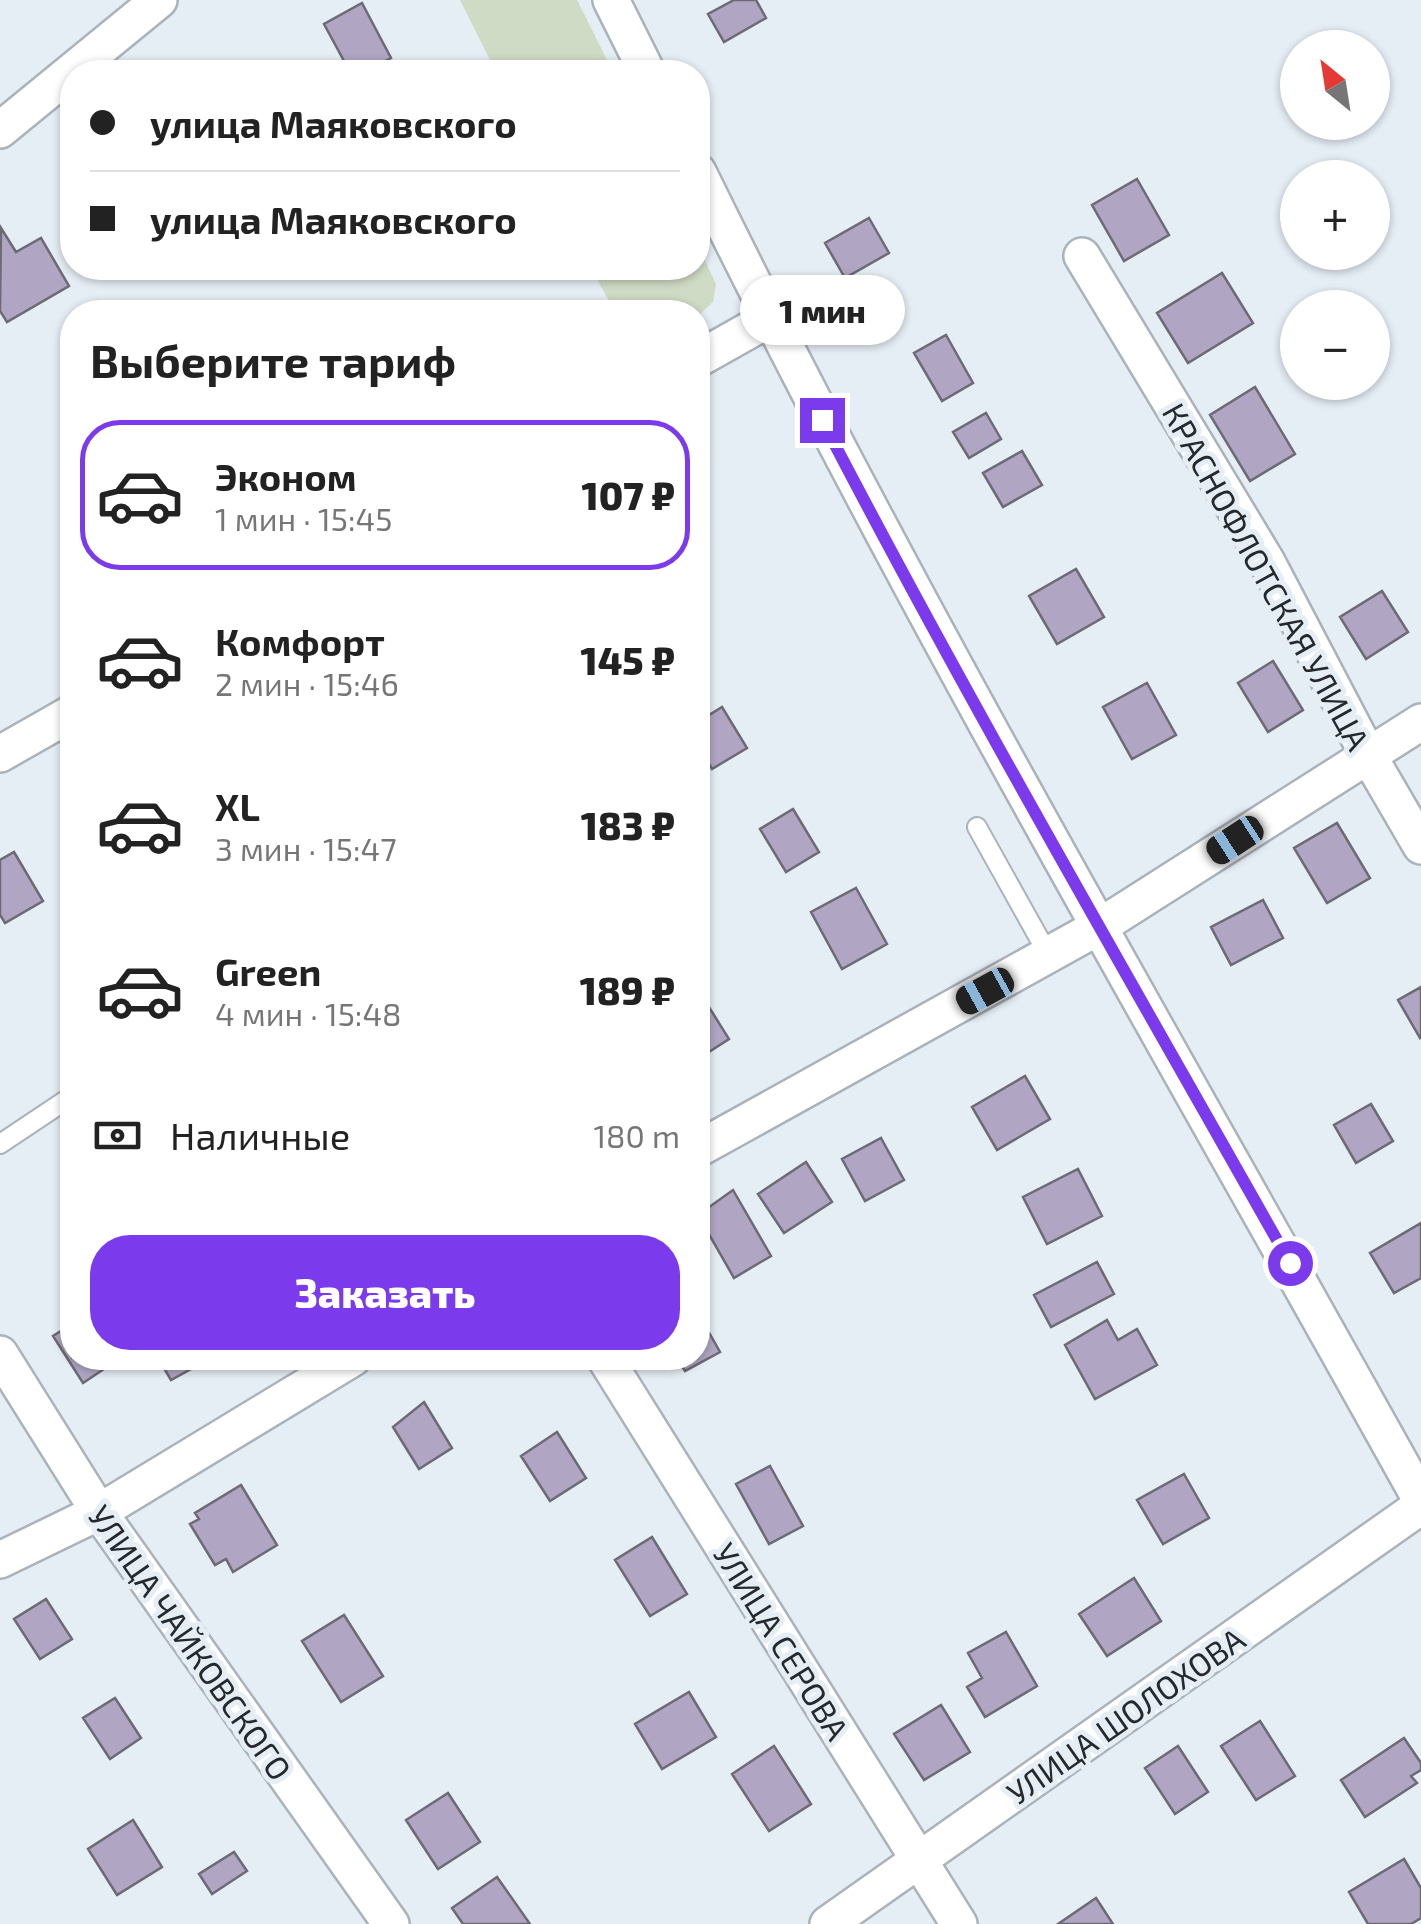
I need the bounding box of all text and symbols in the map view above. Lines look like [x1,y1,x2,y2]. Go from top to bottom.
north arrow [1280,30,1390,140]
map controls [1280,30,1390,400]
text: улица Маяковского [150,100,517,146]
button: + [1280,160,1390,270]
text: улица Маяковского [150,196,517,242]
callout: 1 мин [740,275,904,345]
button: − [1280,290,1390,400]
text: 1 мин [779,291,866,329]
text: Выберите тариф [90,333,456,387]
street label: КРАСНОФЛОТСКАЯ УЛИЦА [1156,396,1378,756]
route end [800,398,845,443]
icon: car [95,450,185,540]
text: Эконом [215,453,357,499]
text: 107 ₽ [582,472,675,518]
text: 1 мин · 15:45 [215,499,392,537]
icon: car [95,615,185,705]
text: Комфорт [215,618,385,664]
text: 145 ₽ [581,637,675,683]
text: 2 мин · 15:46 [215,664,399,702]
icon: car [95,780,185,870]
text: XL [215,783,260,829]
text: 183 ₽ [581,802,675,848]
car [1202,811,1268,869]
text: 3 мин · 15:47 [215,829,397,867]
icon: car [95,945,185,1035]
text: Green [215,948,321,994]
car [951,963,1019,1019]
text: 189 ₽ [580,967,675,1013]
text: 4 мин · 15:48 [215,994,402,1032]
icon: cash [90,1108,145,1163]
text: Наличные [170,1112,350,1158]
text: 180 m [593,1116,680,1154]
button: Заказать [90,1235,680,1350]
route start [1268,1241,1313,1286]
street label: УЛИЦА ЧАЙКОВСКОГО [82,1497,300,1787]
street label: УЛИЦА СЕРОВА [706,1536,858,1746]
street label: УЛИЦА ШОЛОХОВА [999,1619,1251,1811]

